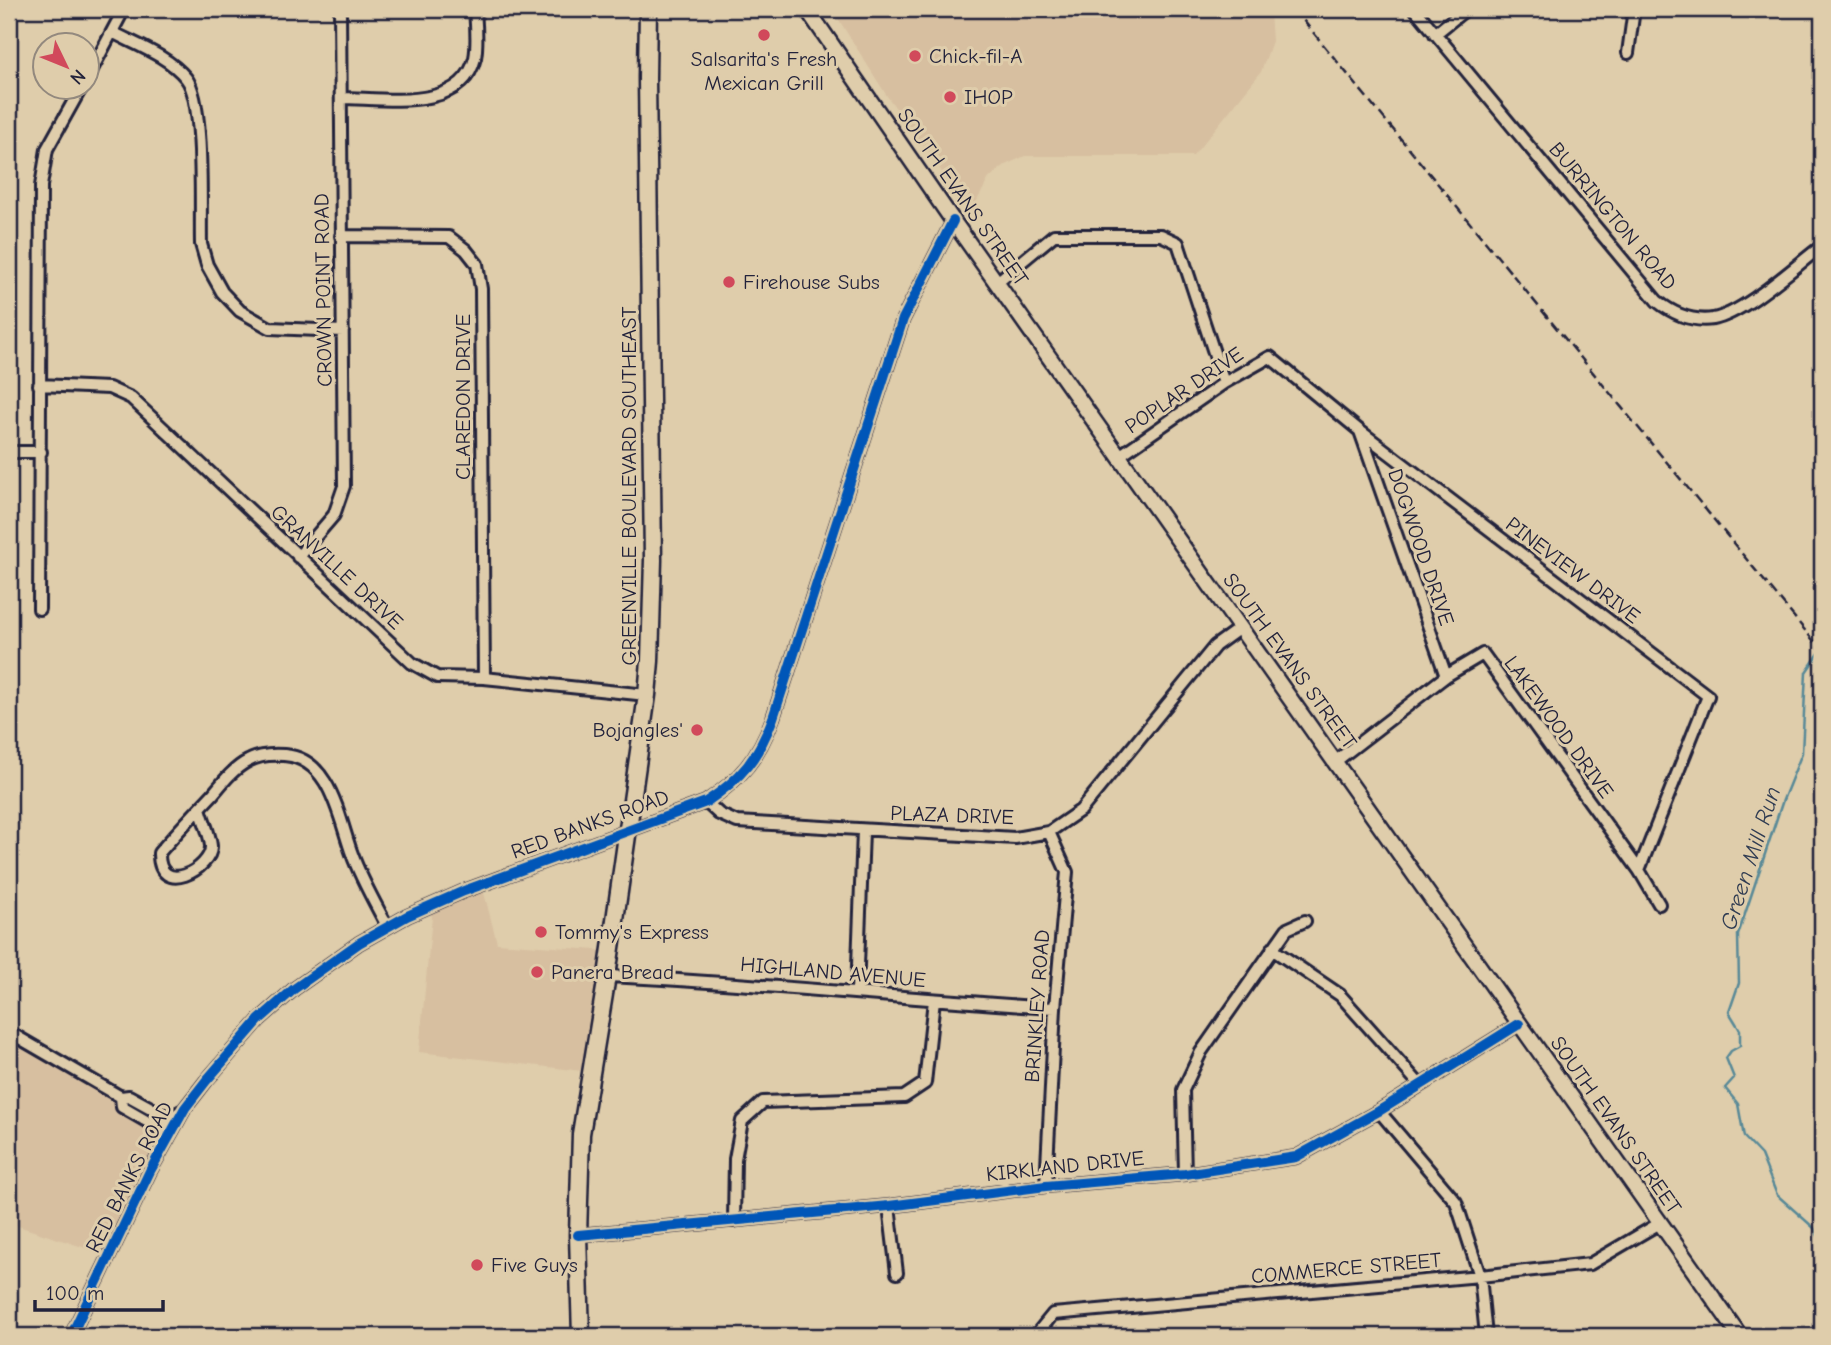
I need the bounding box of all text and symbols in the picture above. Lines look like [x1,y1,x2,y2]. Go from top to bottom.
marker: Salsarita's Fresh Mexican Grill [756,27,772,43]
north arrow [32,32,102,102]
place label: Chick-fil-A [929,44,1023,68]
place label: Salsarita's Fresh Mexican Grill [691,47,837,95]
marker: Chick-fil-A [907,48,923,64]
text: N [65,65,90,89]
place label: IHOP [964,85,1013,109]
marker: IHOP [942,89,958,105]
street label: SOUTH EVANS STREET [893,104,1033,290]
street label: BURRINGTON ROAD [1544,137,1682,295]
street label: CROWN POINT ROAD [309,193,337,387]
place label: Firehouse Subs [743,270,880,294]
marker: Firehouse Subs [721,274,737,290]
street label: GREENVILLE BOULEVARD SOUTHEAST [617,306,641,666]
street label: CLAREDON DRIVE [451,314,475,480]
street label: POPLAR DRIVE [1120,342,1248,438]
street label: DOGWOOD DRIVE [1383,465,1459,629]
street label: GRANVILLE DRIVE [266,500,408,634]
street label: PINEVIEW DRIVE [1501,512,1645,628]
street label: SOUTH EVANS STREET [1218,568,1362,754]
street label: LAKEWOOD DRIVE [1499,651,1619,803]
place label: Bojangles' [592,718,683,742]
marker: Bojangles' [689,722,705,738]
water label: Green Mill Run [1715,783,1786,933]
street label: RED BANKS ROAD [508,784,672,864]
street label: PLAZA DRIVE [890,801,1014,829]
place label: Tommy's Express [555,920,709,944]
marker: Tommy's Express [533,924,549,940]
street label: BRINKLEY ROAD [1020,929,1054,1083]
street label: HIGHLAND AVENUE [739,952,927,992]
place label: Panera Bread [551,960,674,984]
marker: Panera Bread [529,964,545,980]
street label: SOUTH EVANS STREET [1546,1032,1686,1218]
street label: RED BANKS ROAD [81,1098,177,1256]
street label: KIRKLAND DRIVE [985,1146,1145,1186]
street label: COMMERCE STREET [1250,1248,1442,1288]
place label: Five Guys [491,1253,578,1277]
marker: Five Guys [469,1257,485,1273]
scale bar [35,1268,163,1312]
text: 100 m [46,1281,104,1305]

